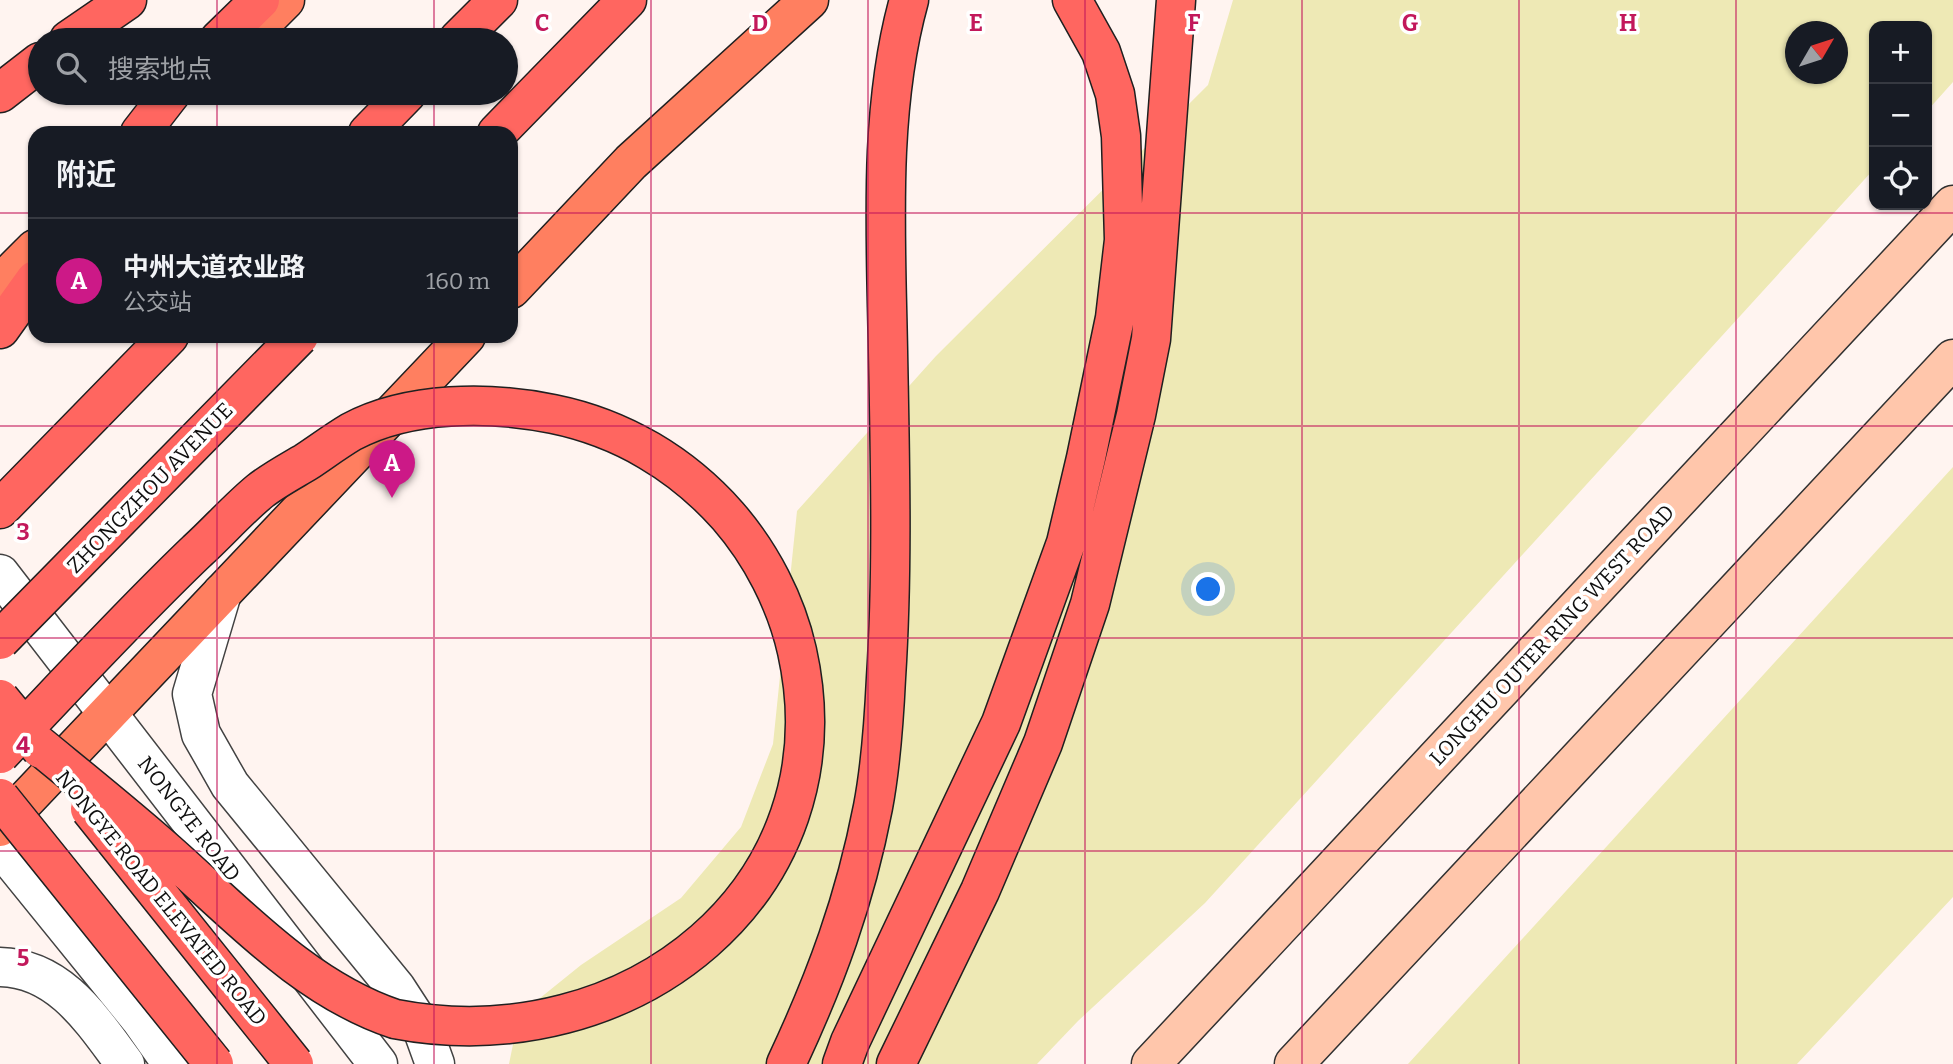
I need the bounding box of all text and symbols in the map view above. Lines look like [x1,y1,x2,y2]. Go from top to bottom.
text: C [535,9,549,37]
text: D [752,9,768,37]
text: E [969,9,983,37]
text: F [1188,9,1201,37]
text: G [1402,9,1419,37]
text: H [1619,9,1637,37]
north arrow [1785,21,1848,84]
map controls [1869,21,1932,210]
button: + [1869,21,1932,84]
search box [28,28,518,105]
icon: search [52,48,90,86]
text: 搜索地点 [108,54,212,85]
button: − [1869,84,1932,147]
button: locate [1869,147,1932,210]
text: 附近 [56,157,116,193]
text: 中州大道农业路 [123,252,305,283]
text: A [71,267,87,295]
text: 160 m [426,267,490,295]
text: 公交站 [123,288,192,316]
street label: ZHONGZHOU AVENUE [62,397,238,579]
pin: A [369,440,415,498]
street label: LONGHU OUTER RING WEST ROAD [1424,499,1680,771]
text: 3 [16,518,30,546]
your location [1191,572,1225,606]
text: 4 [16,731,30,759]
street label: NONGYE ROAD [132,751,246,887]
street label: NONGYE ROAD ELEVATED ROAD [50,765,272,1031]
text: 5 [17,944,29,972]

